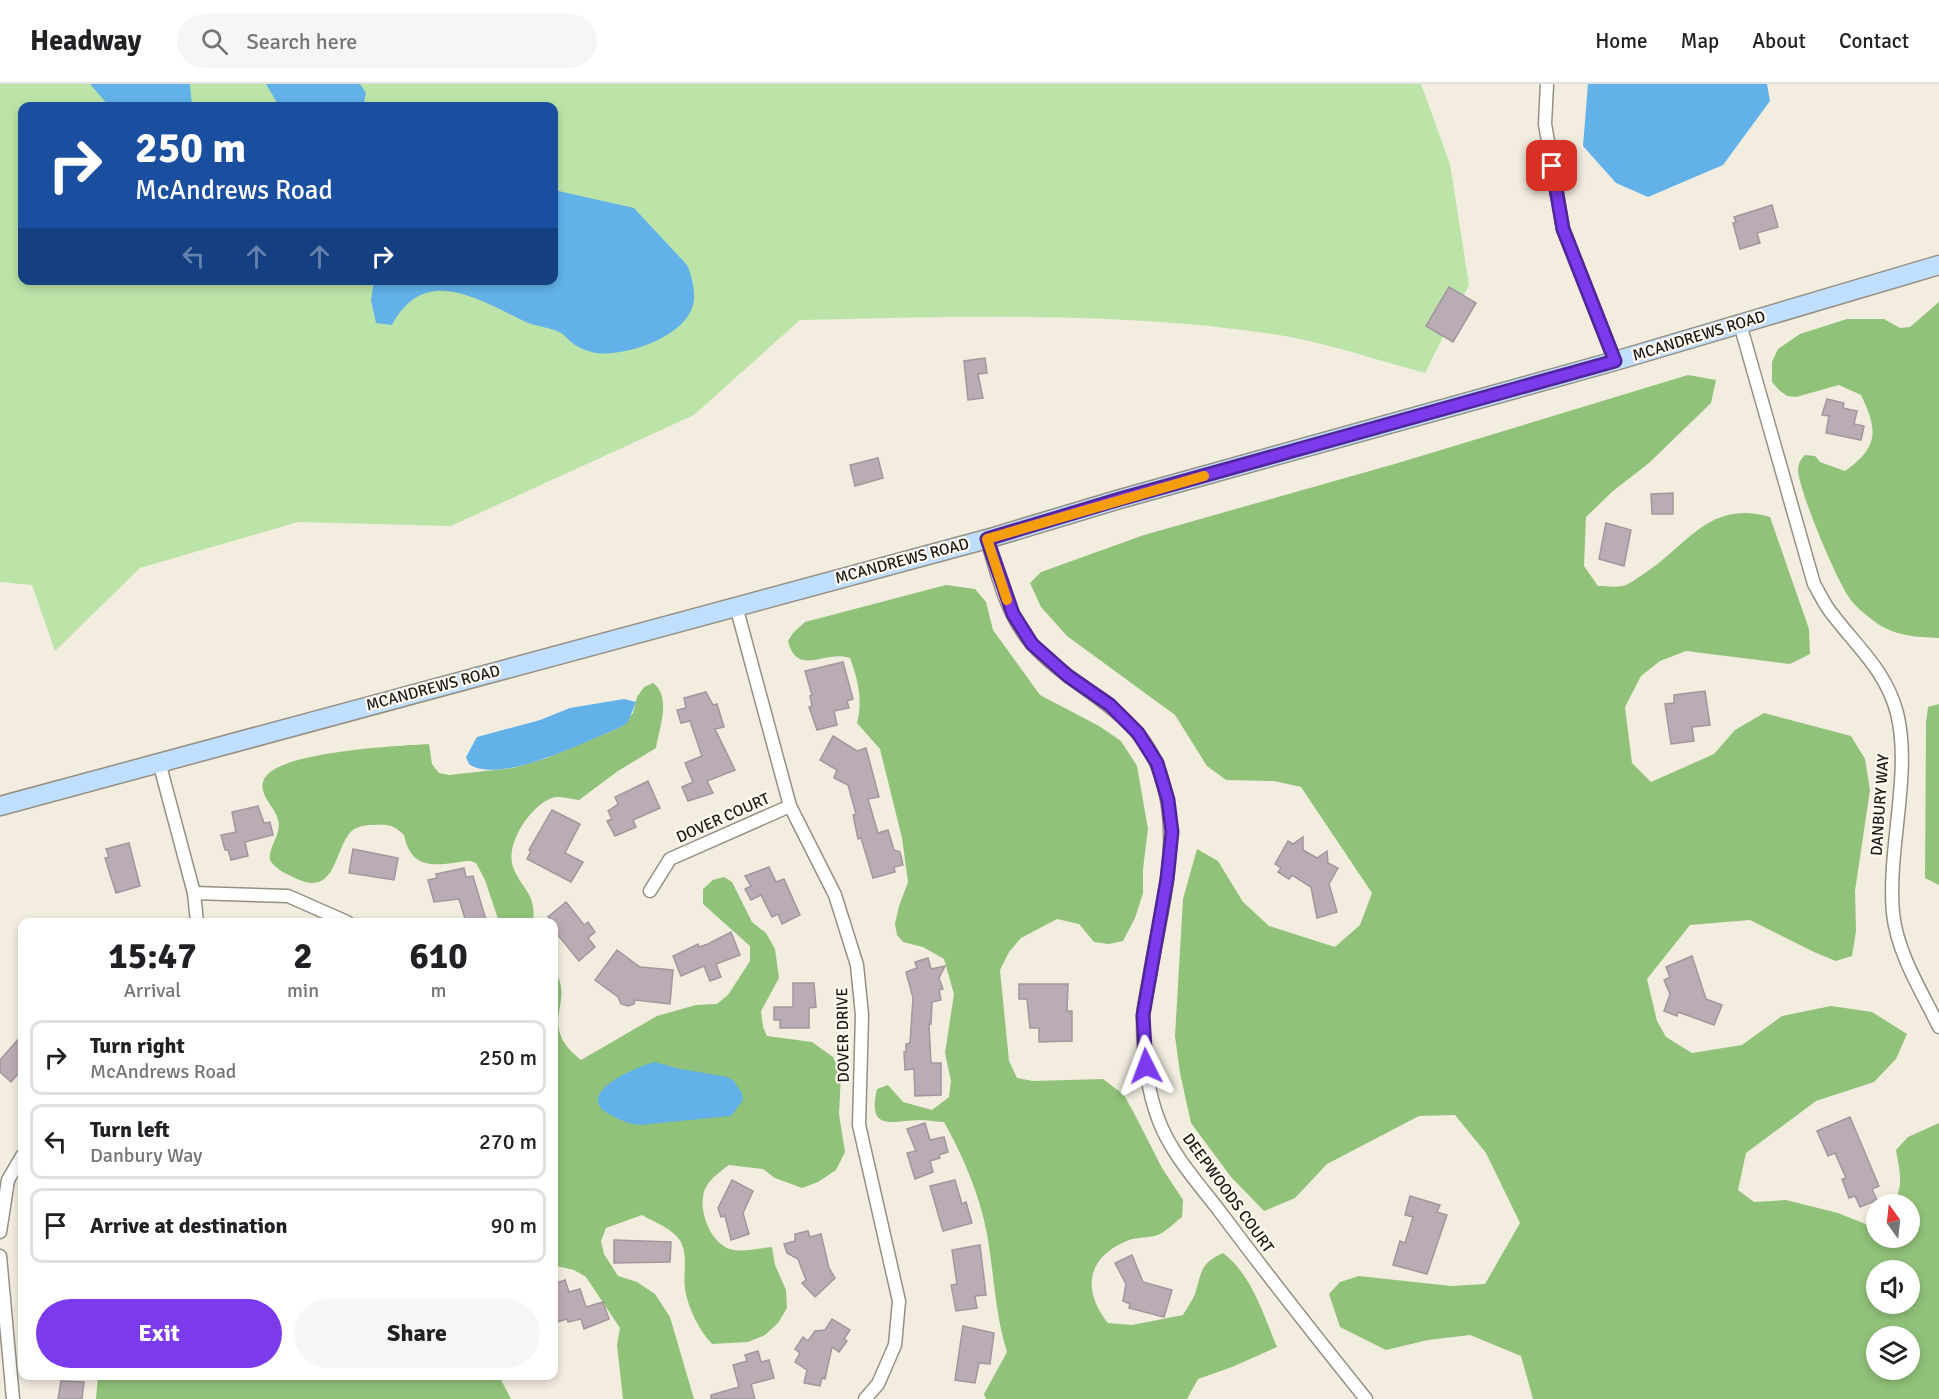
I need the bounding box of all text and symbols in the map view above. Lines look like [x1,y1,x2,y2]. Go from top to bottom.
search box [177,14,597,68]
text: Headway [30,24,141,58]
icon: search [198,25,231,58]
text: Search here [246,28,357,55]
text: Home [1595,28,1648,54]
text: Map [1681,28,1719,54]
text: About [1752,28,1806,54]
text: Contact [1839,28,1909,54]
text: 250 m [135,123,246,174]
icon: right [36,126,114,204]
pin [1526,140,1577,191]
icon: arrive [1535,149,1568,182]
text: McAndrews Road [135,174,333,207]
icon: left [177,240,210,273]
icon: ahead [240,240,273,273]
icon: ahead [303,240,336,273]
icon: right [366,240,399,273]
street label: MCANDREWS ROAD [1630,306,1768,366]
street label: MCANDREWS ROAD [833,533,971,589]
street label: MCANDREWS ROAD [364,660,502,716]
street label: DANBURY WAY [1866,753,1894,857]
street label: DOVER COURT [673,788,773,847]
text: 15:47 [108,934,197,979]
text: 2 [293,934,313,979]
text: 610 [409,934,468,979]
text: Arrival [124,978,181,1003]
text: min [287,978,319,1003]
text: m [431,978,447,1003]
street label: DOVER DRIVE [832,987,854,1083]
text: Turn right [90,1032,185,1059]
position arrow [1114,1034,1178,1098]
icon: right [39,1041,72,1074]
text: 250 m [479,1044,537,1071]
text: McAndrews Road [90,1059,236,1084]
text: Turn left [90,1116,170,1143]
icon: left [39,1125,72,1158]
text: 270 m [479,1128,537,1155]
street label: DEEPWOODS COURT [1178,1129,1278,1257]
text: Danbury Way [90,1143,202,1168]
north arrow [1866,1194,1920,1248]
map controls [1866,1194,1920,1380]
icon: arrive [39,1209,72,1242]
text: Arrive at destination [90,1212,287,1239]
text: 90 m [491,1212,537,1239]
button: sound [1866,1260,1920,1314]
button: Exit [36,1299,282,1368]
button: Share [294,1299,540,1368]
button: layers [1866,1326,1920,1380]

